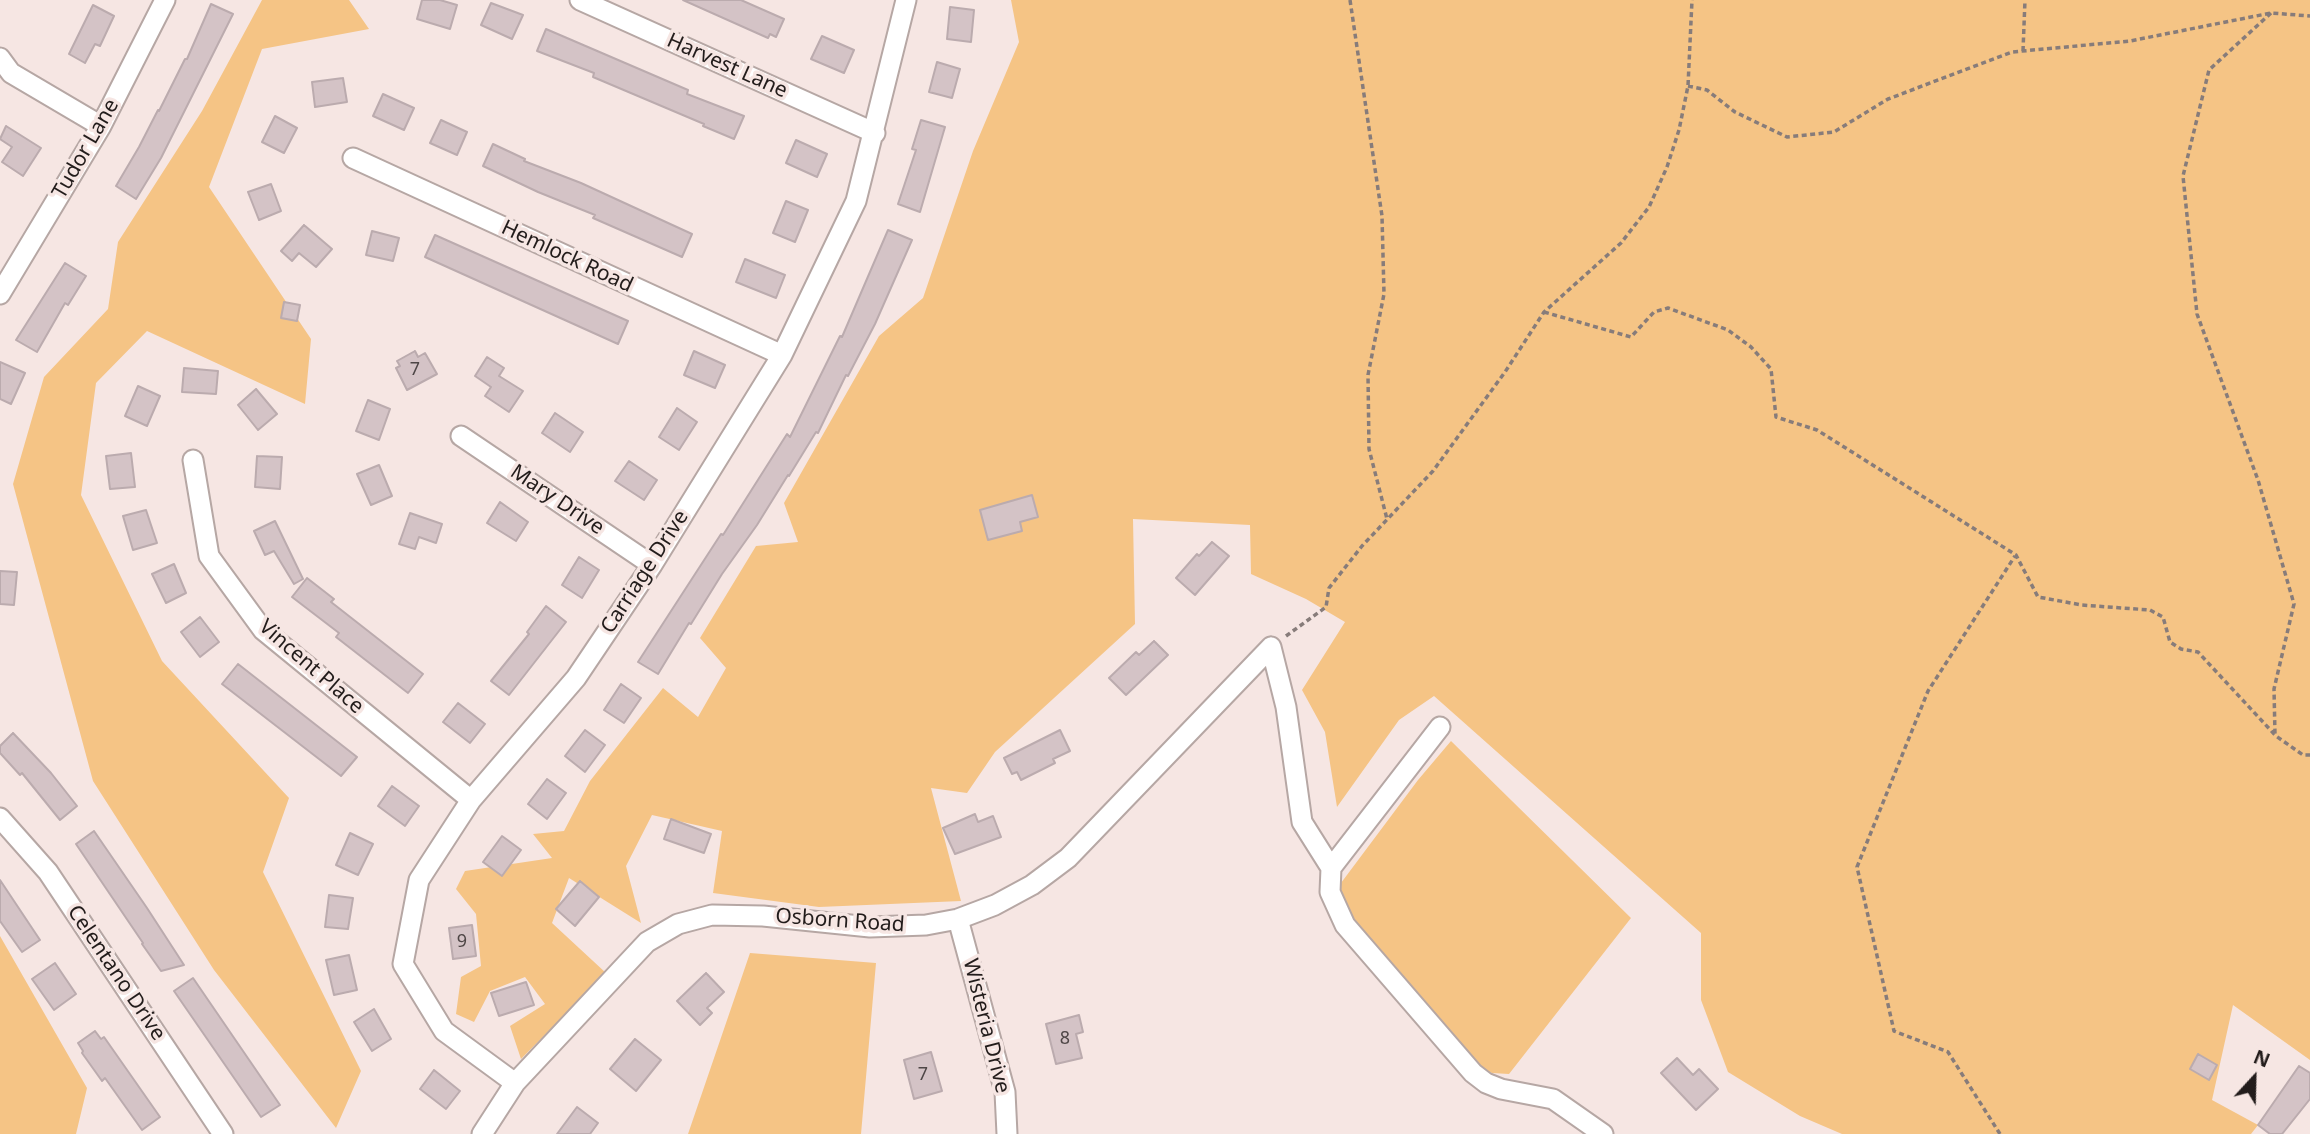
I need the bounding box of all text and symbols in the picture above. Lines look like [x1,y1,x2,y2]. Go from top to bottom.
street label: Harvest Lane [663,28,791,104]
street label: Tudor Lane [47,95,125,203]
street label: Hemlock Road [497,215,637,299]
house number: 7 [410,359,420,381]
street label: Mary Drive [505,459,609,541]
street label: Carriage Drive [596,506,694,638]
street label: Vincent Place [253,615,369,719]
street label: Celentano Drive [61,901,171,1045]
street label: Osborn Road [774,904,906,938]
house number: 9 [457,931,467,953]
street label: Wisteria Drive [957,956,1015,1096]
house number: 8 [1060,1028,1070,1050]
north arrow [2219,1043,2289,1113]
text: N [2250,1044,2274,1073]
house number: 7 [918,1064,928,1086]

